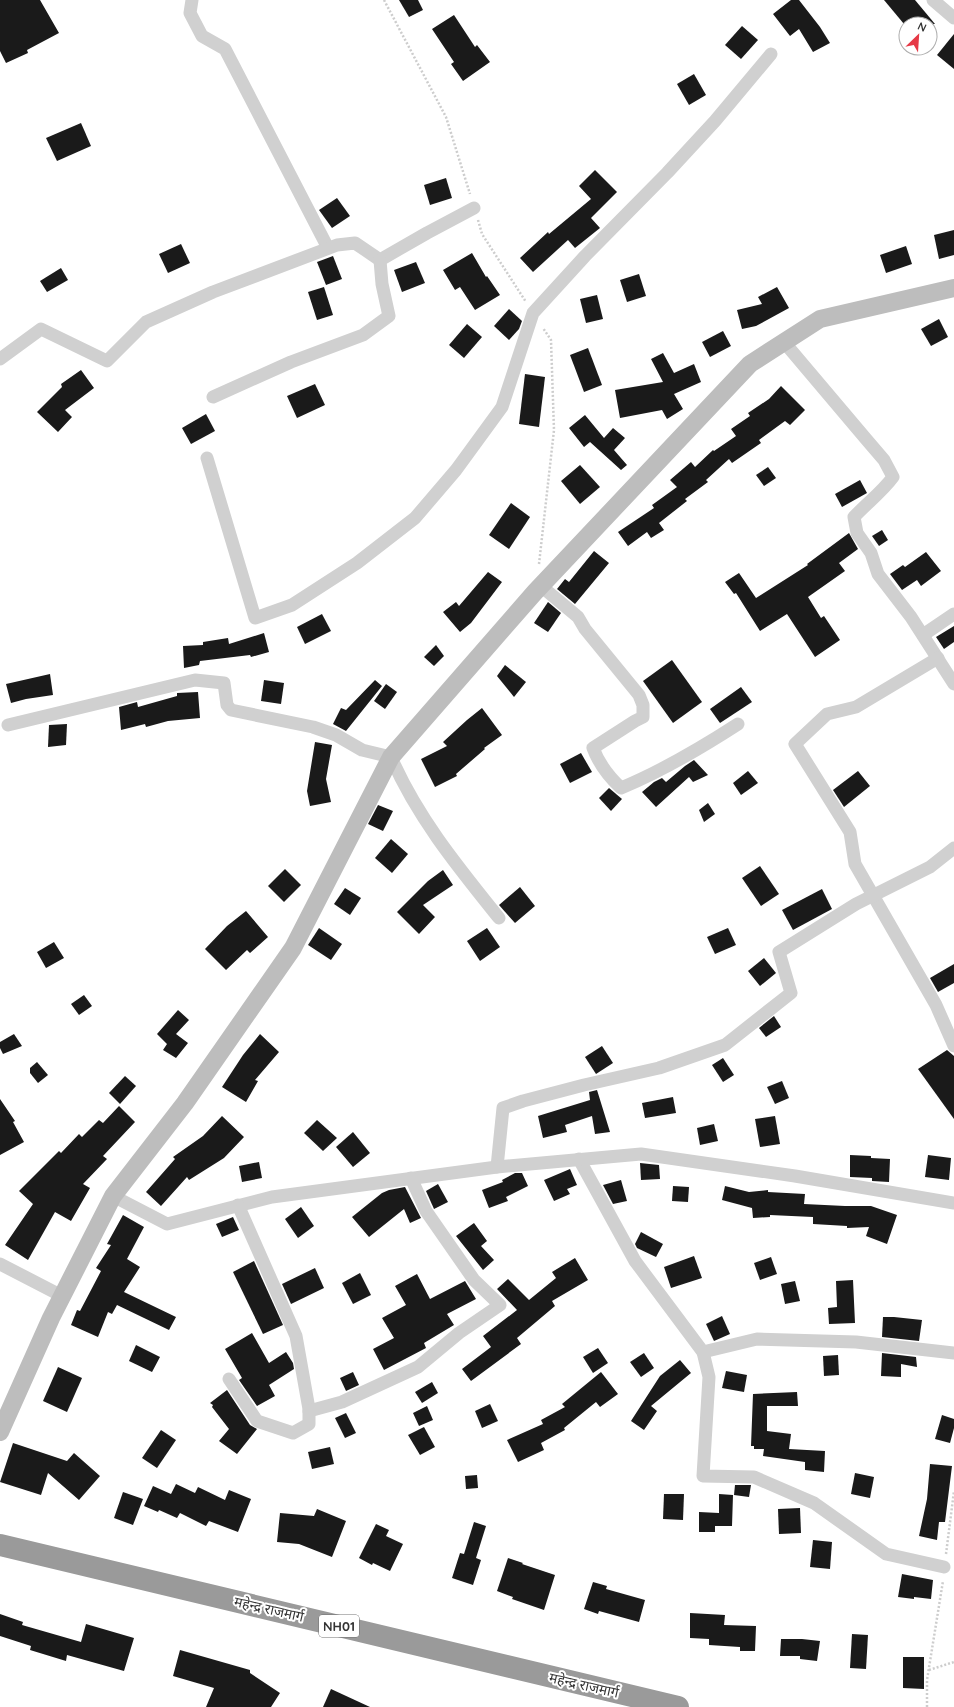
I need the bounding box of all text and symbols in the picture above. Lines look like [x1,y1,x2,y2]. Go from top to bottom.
north arrow [898,16,938,56]
text: N [916,19,929,35]
street label: महेन्द्र राजमार्ग [232,1592,307,1626]
road number: NH01 [319,1615,359,1637]
street label: महेन्द्र राजमार्ग [547,1668,622,1702]

